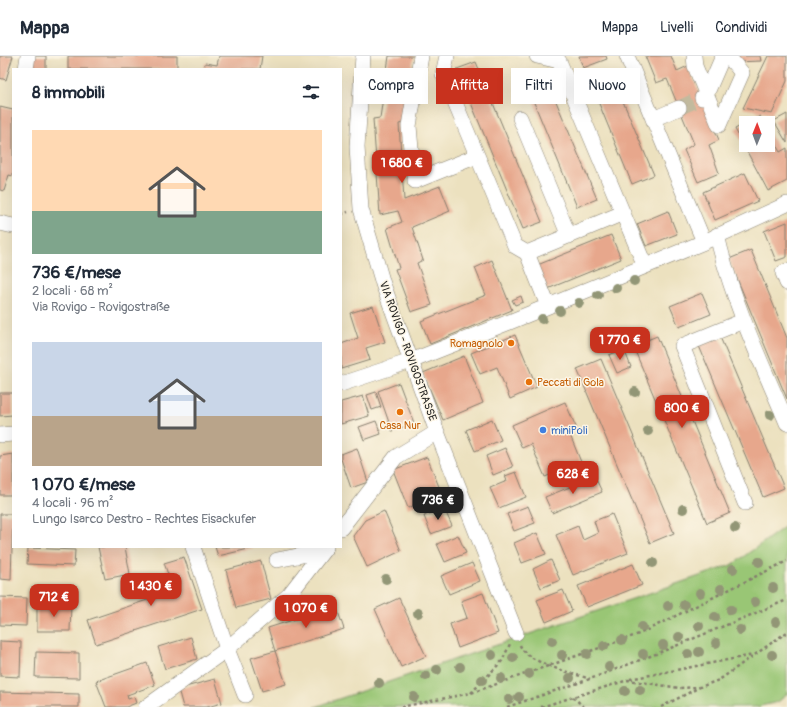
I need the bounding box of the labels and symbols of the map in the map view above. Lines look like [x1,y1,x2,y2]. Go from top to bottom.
north arrow [739,116,775,152]
pin: 1 680 € [365,150,439,184]
street label: VIA ROVIGO - ROVIGOSTRASSE [377,279,439,423]
pin: 1 770 € [583,327,657,361]
place label: Romagnolo [450,337,503,350]
marker: Romagnolo [506,338,516,348]
place label: Peccati di Gola [537,376,604,389]
marker: Peccati di Gola [524,377,534,387]
pin: 800 € [654,395,710,429]
marker: Casa Nur [395,407,405,417]
place label: Casa Nur [379,419,421,432]
place label: miniPoli [551,424,587,437]
marker: miniPoli [538,425,548,435]
pin: 628 € [545,461,601,495]
pin: 736 € [410,487,466,521]
pin: 1 430 € [114,573,188,607]
pin: 712 € [26,584,82,618]
pin: 1 070 € [269,595,343,629]

